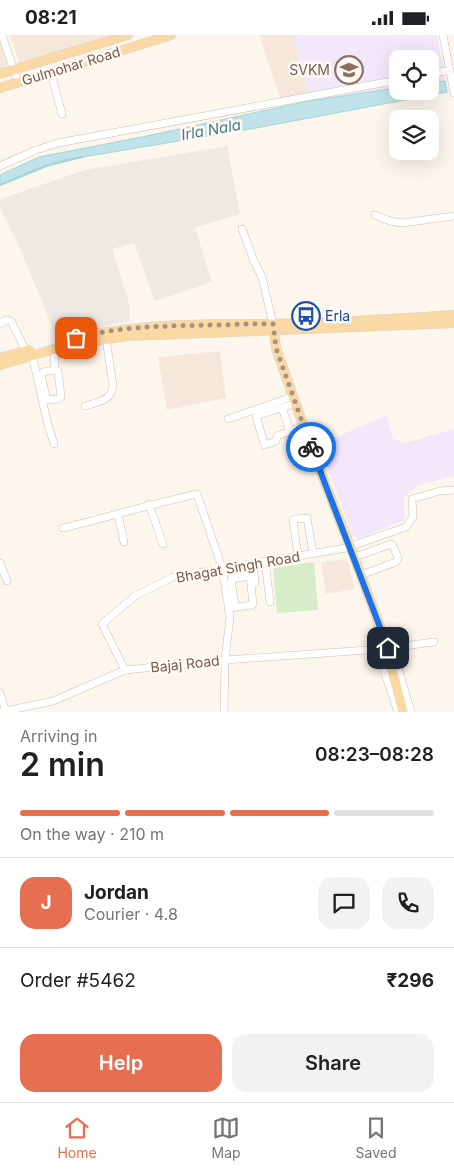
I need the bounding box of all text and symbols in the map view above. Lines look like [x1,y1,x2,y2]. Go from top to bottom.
text: 08:21 [25,6,77,29]
street label: Gulmohar Road [20,42,122,89]
map controls [389,50,439,160]
button: locate [389,50,439,100]
school or university icon: SVKM [334,55,364,85]
place label: SVKM [289,61,330,78]
button: layers [389,110,439,160]
water label: Irla Nala [180,115,242,144]
bus stop icon: Erla [291,301,321,331]
place label: Erla [325,307,350,324]
pin [55,317,97,359]
icon: bag [62,324,90,352]
courier [286,422,336,472]
icon: bike [297,433,325,461]
street label: Bhagat Singh Road [175,547,301,586]
pin [367,627,409,669]
icon: home [374,634,402,662]
street label: Bajaj Road [150,651,220,676]
text: Arriving in [20,726,97,746]
text: 08:23–08:28 [315,743,434,766]
text: 2 min [20,745,105,784]
text: On the way · 210 m [20,824,164,844]
button: chat [318,877,370,929]
button: phone [382,877,434,929]
text: Jordan [84,881,149,904]
text: J [40,891,52,914]
text: Courier · 4.8 [84,904,178,924]
text: Order #5462 [20,969,136,992]
text: ₹296 [387,969,434,992]
button: Help [20,1034,222,1092]
button: Share [232,1034,434,1092]
tab: Home [57,1114,97,1161]
tab: Map [212,1114,241,1161]
tab: Saved [356,1114,397,1161]

